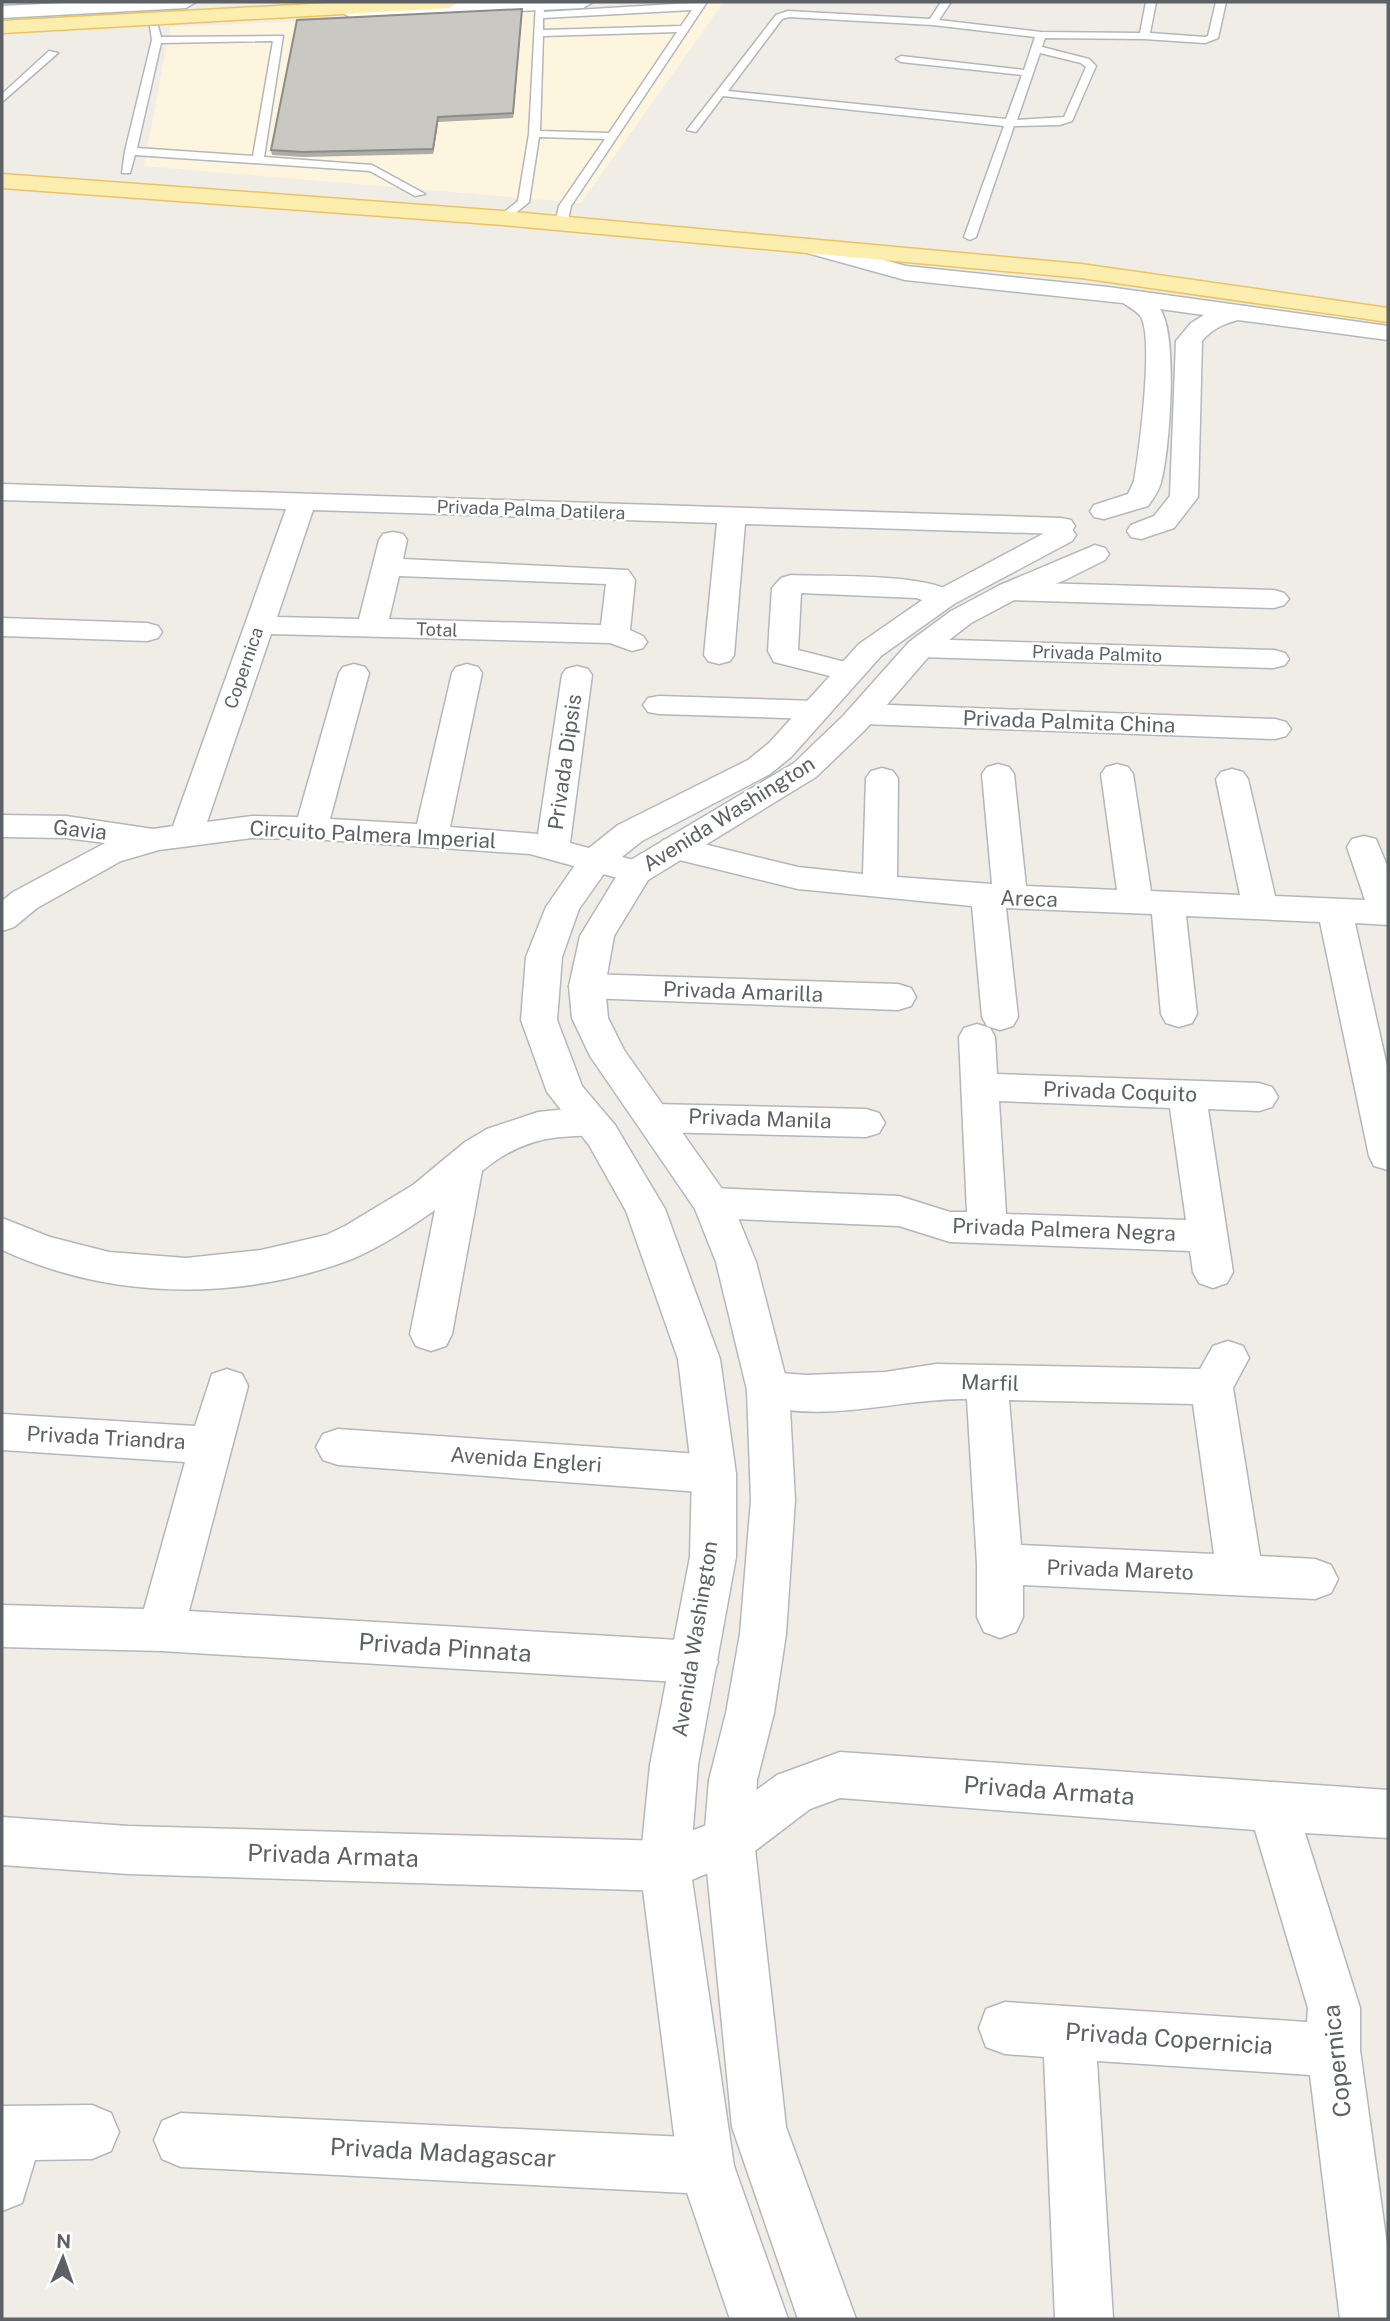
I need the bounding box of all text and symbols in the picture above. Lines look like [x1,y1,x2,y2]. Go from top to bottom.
street label: Privada Palma Datilera [436,496,626,523]
street label: Total [416,618,458,641]
street label: Copernica [220,624,267,711]
street label: Privada Palmito [1031,641,1163,666]
street label: Privada Dipsis [543,692,586,831]
street label: Privada Palmita China [962,705,1176,738]
street label: Avenida Washington [638,751,819,877]
street label: Gavia [52,814,108,845]
street label: Circuito Palmera Imperial [249,816,497,853]
street label: Areca [1000,885,1058,912]
street label: Privada Amarilla [663,976,823,1007]
street label: Privada Coquito [1043,1076,1197,1107]
street label: Privada Manila [688,1104,832,1133]
street label: Privada Palmera Negra [952,1213,1176,1246]
street label: Marfil [961,1369,1019,1396]
street label: Privada Triandra [26,1421,186,1454]
street label: Avenida Engleri [450,1442,603,1477]
street label: Avenida Washington [667,1539,722,1739]
street label: Privada Mareto [1046,1554,1194,1585]
street label: Privada Pinnata [358,1627,533,1667]
street label: Privada Armata [963,1770,1136,1810]
street label: Privada Armata [247,1838,419,1872]
street label: Copernica [1316,2003,1356,2119]
street label: Privada Copernicia [1064,2017,1274,2059]
street label: Privada Madagascar [329,2132,557,2172]
north arrow [28,2223,98,2293]
text: N [56,2230,71,2252]

